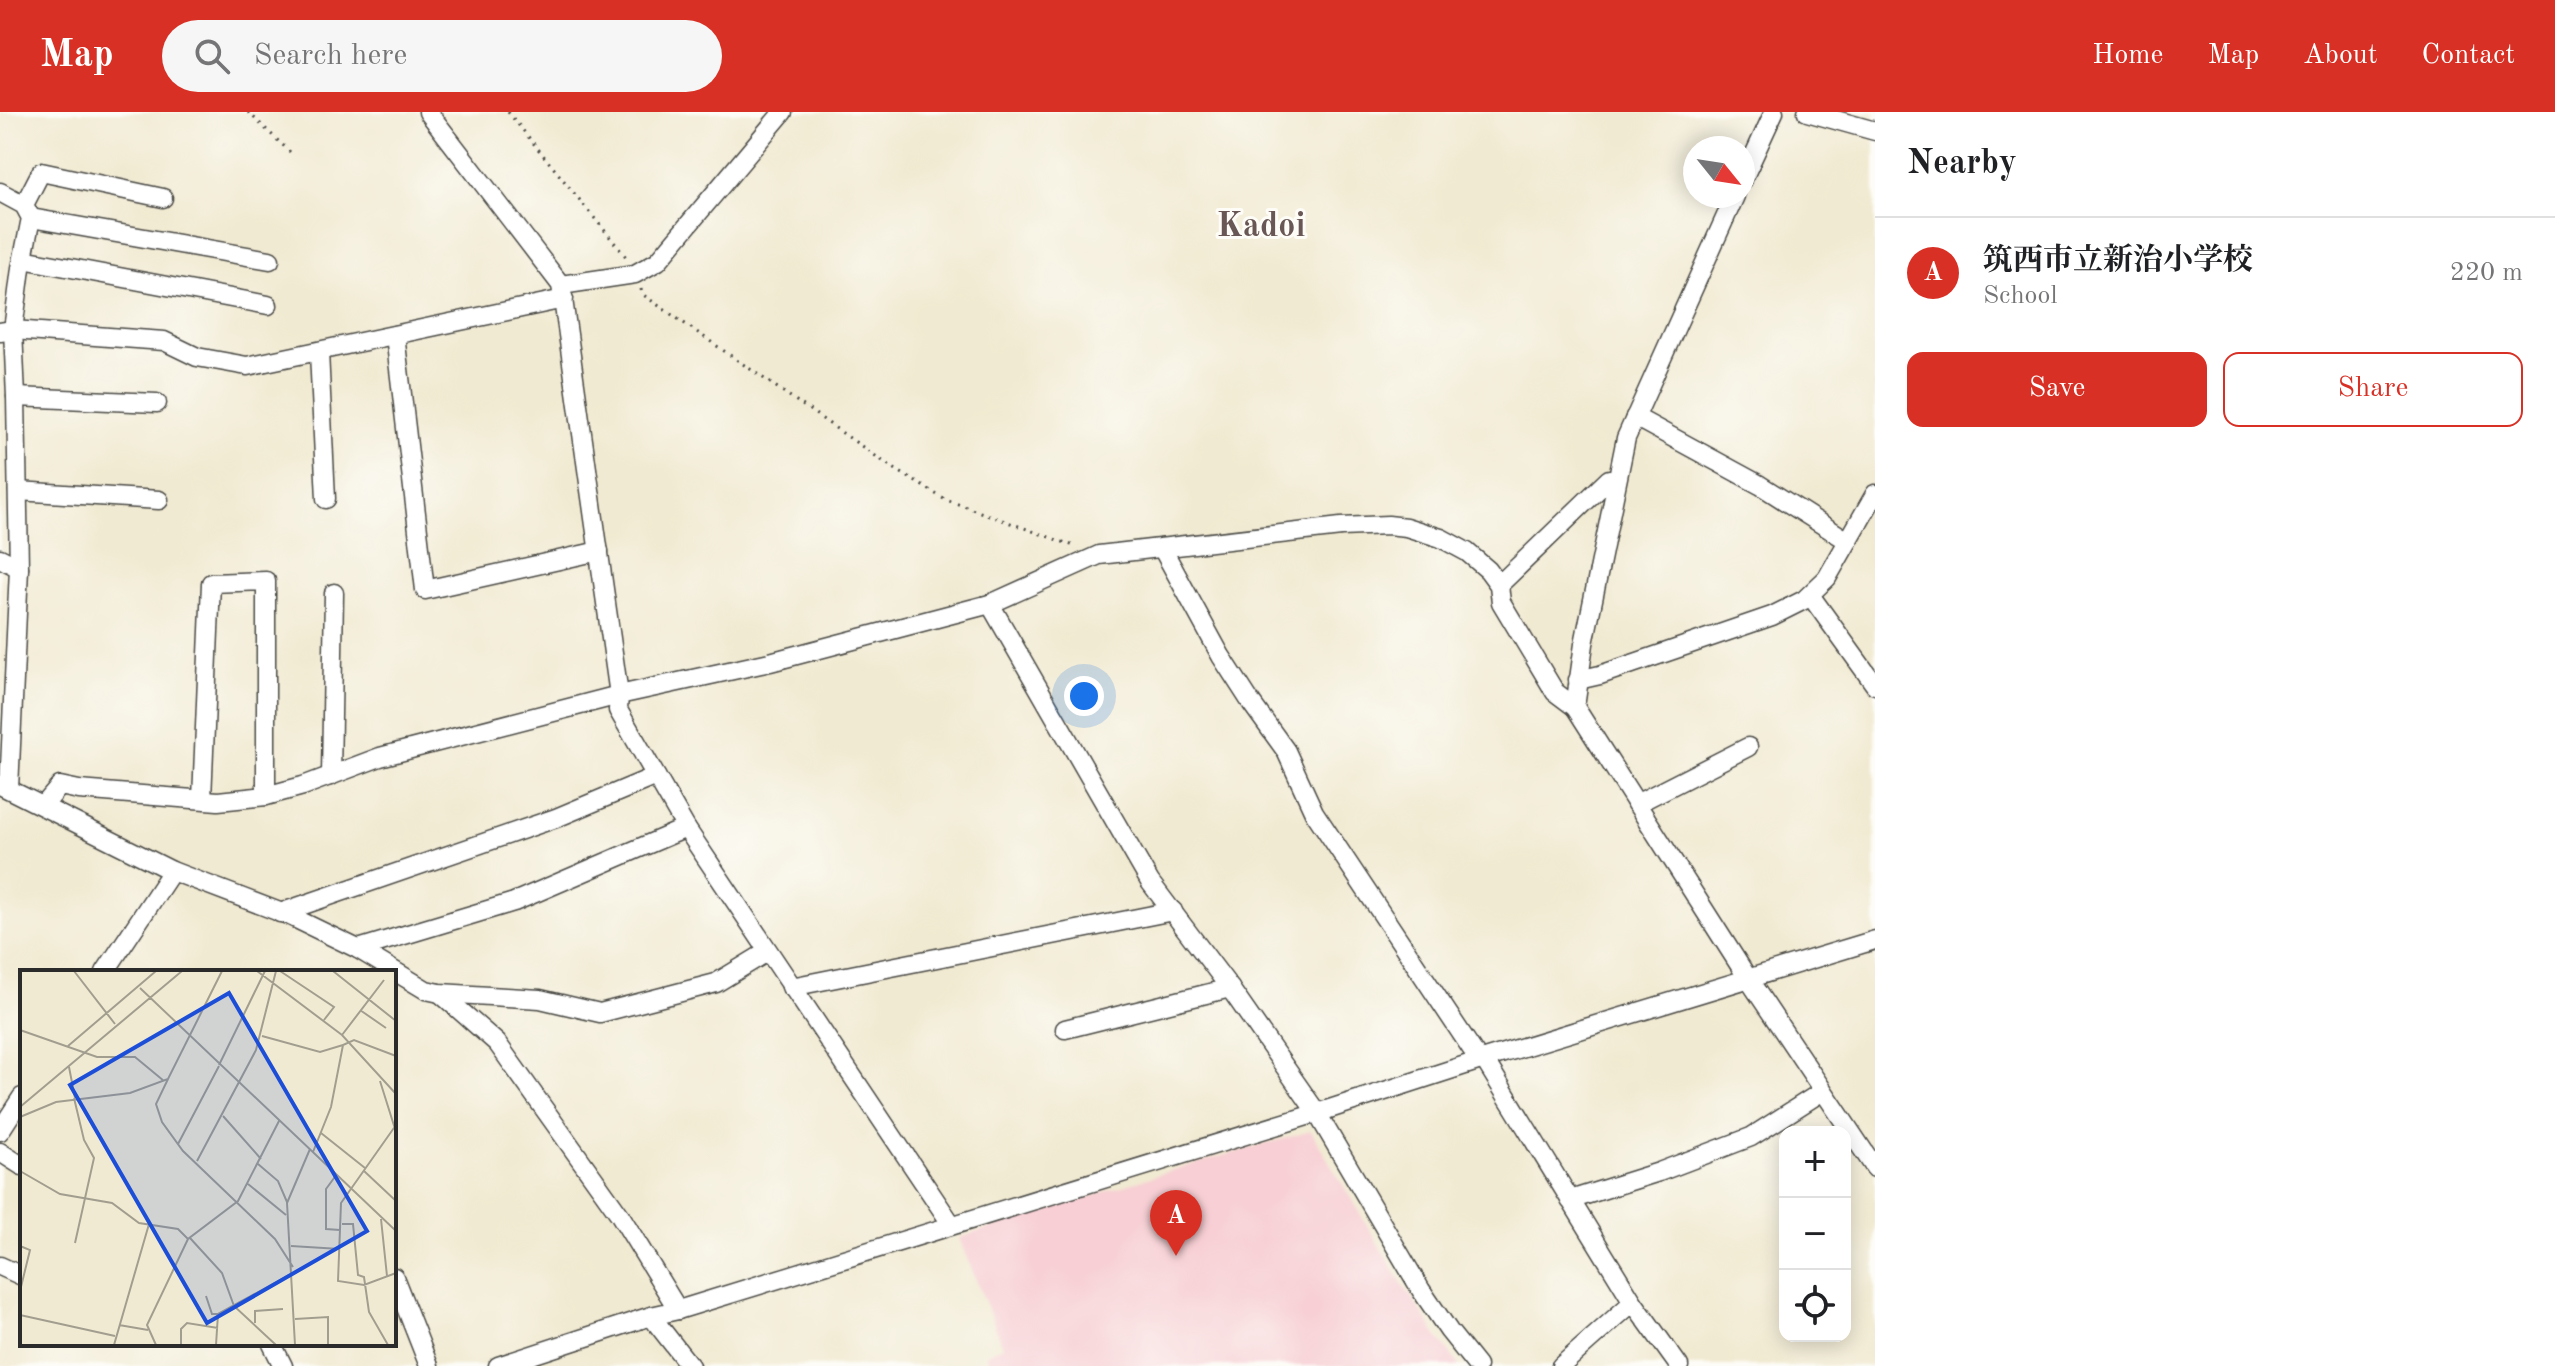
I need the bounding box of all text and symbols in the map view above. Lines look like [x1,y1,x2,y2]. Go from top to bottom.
search box [162,20,722,92]
icon: search [190,34,234,78]
text: Map [40,37,114,75]
text: Search here [254,41,407,71]
text: Home [2092,42,2163,70]
text: Map [2207,42,2259,70]
text: About [2303,42,2378,70]
text: Contact [2422,42,2515,70]
north arrow [1683,136,1755,208]
text: Nearby [1907,147,2017,181]
district label: Kadoi [1217,210,1305,244]
text: 筑西市立新治小学校 [1983,246,2253,276]
text: A [1923,260,1943,286]
text: 220 m [2450,260,2523,286]
text: School [1983,283,2057,309]
button: Save [1907,352,2207,427]
button: Share [2223,352,2523,427]
your location [1064,676,1104,716]
inset map [20,970,396,1346]
map controls [1779,1126,1851,1342]
button: + [1779,1126,1851,1198]
pin: A [1150,1190,1202,1256]
button: − [1779,1198,1851,1270]
button: locate [1779,1270,1851,1342]

